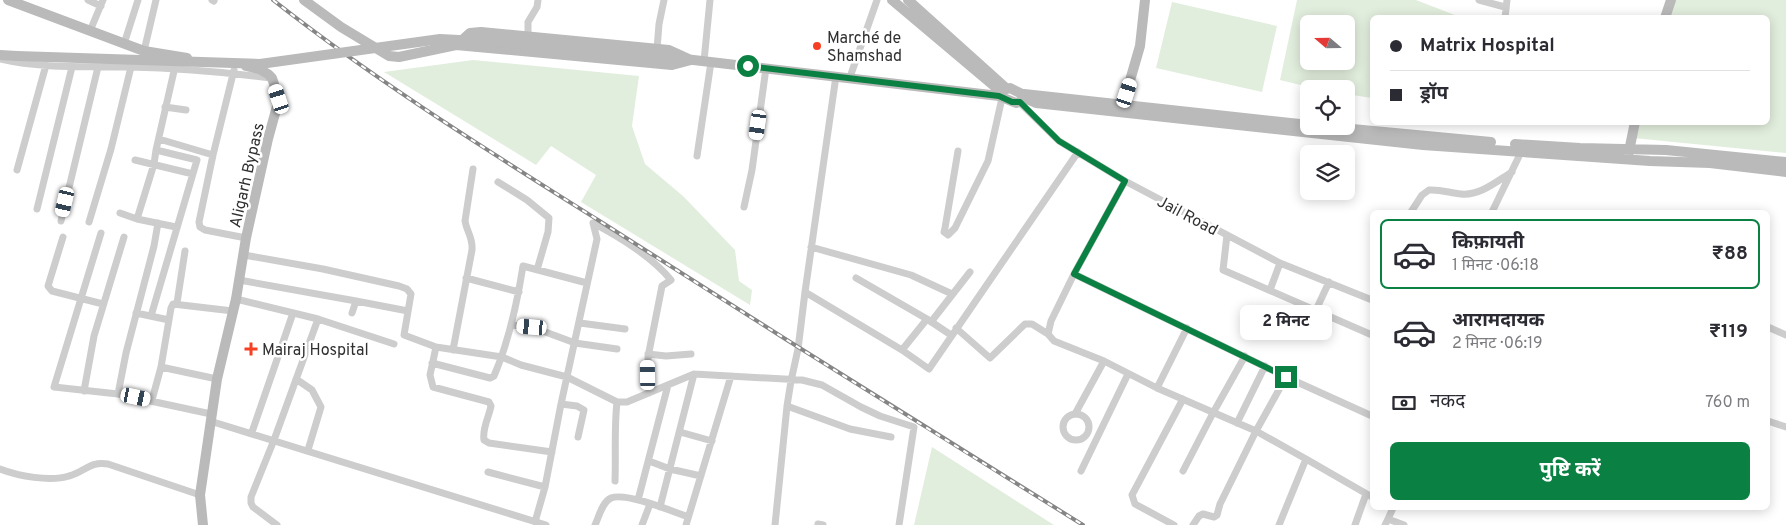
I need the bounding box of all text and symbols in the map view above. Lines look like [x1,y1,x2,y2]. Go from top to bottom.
north arrow [1300,15,1355,70]
map controls [1300,15,1355,200]
place label: Marché de Shamshad [827,29,902,67]
text: Matrix Hospital [1420,34,1555,58]
marker: Marché de Shamshad [811,40,823,52]
route start [737,55,759,77]
car [1115,76,1138,110]
button: locate [1300,80,1355,135]
car [267,82,290,116]
text: ड्रॉप [1420,82,1448,106]
car [748,109,767,141]
street label: Aligarh Bypass [226,121,270,230]
button: layers [1300,145,1355,200]
car [54,186,75,218]
street label: Jail Road [1153,192,1221,241]
text: किफ़ायती [1452,231,1524,255]
icon: car [1392,232,1437,277]
text: ₹88 [1712,242,1748,266]
text: 1 मिनट · 06:18 [1452,256,1539,276]
callout: 2 मिनट [1240,304,1332,340]
text: आरामदायक [1452,309,1544,333]
icon: car [1392,310,1437,355]
text: 2 मिनट [1262,312,1310,332]
car [516,318,547,336]
text: ₹119 [1709,320,1748,344]
text: 2 मिनट · 06:19 [1452,334,1543,354]
place label: Mairaj Hospital [262,341,369,361]
marker: Mairaj Hospital [244,342,258,356]
car [640,360,655,390]
route end [1275,366,1297,388]
car [119,387,152,407]
icon: cash [1390,389,1418,417]
text: नकद [1430,390,1465,414]
text: 760 m [1705,393,1750,413]
button: पुष्टि करें [1390,442,1750,500]

